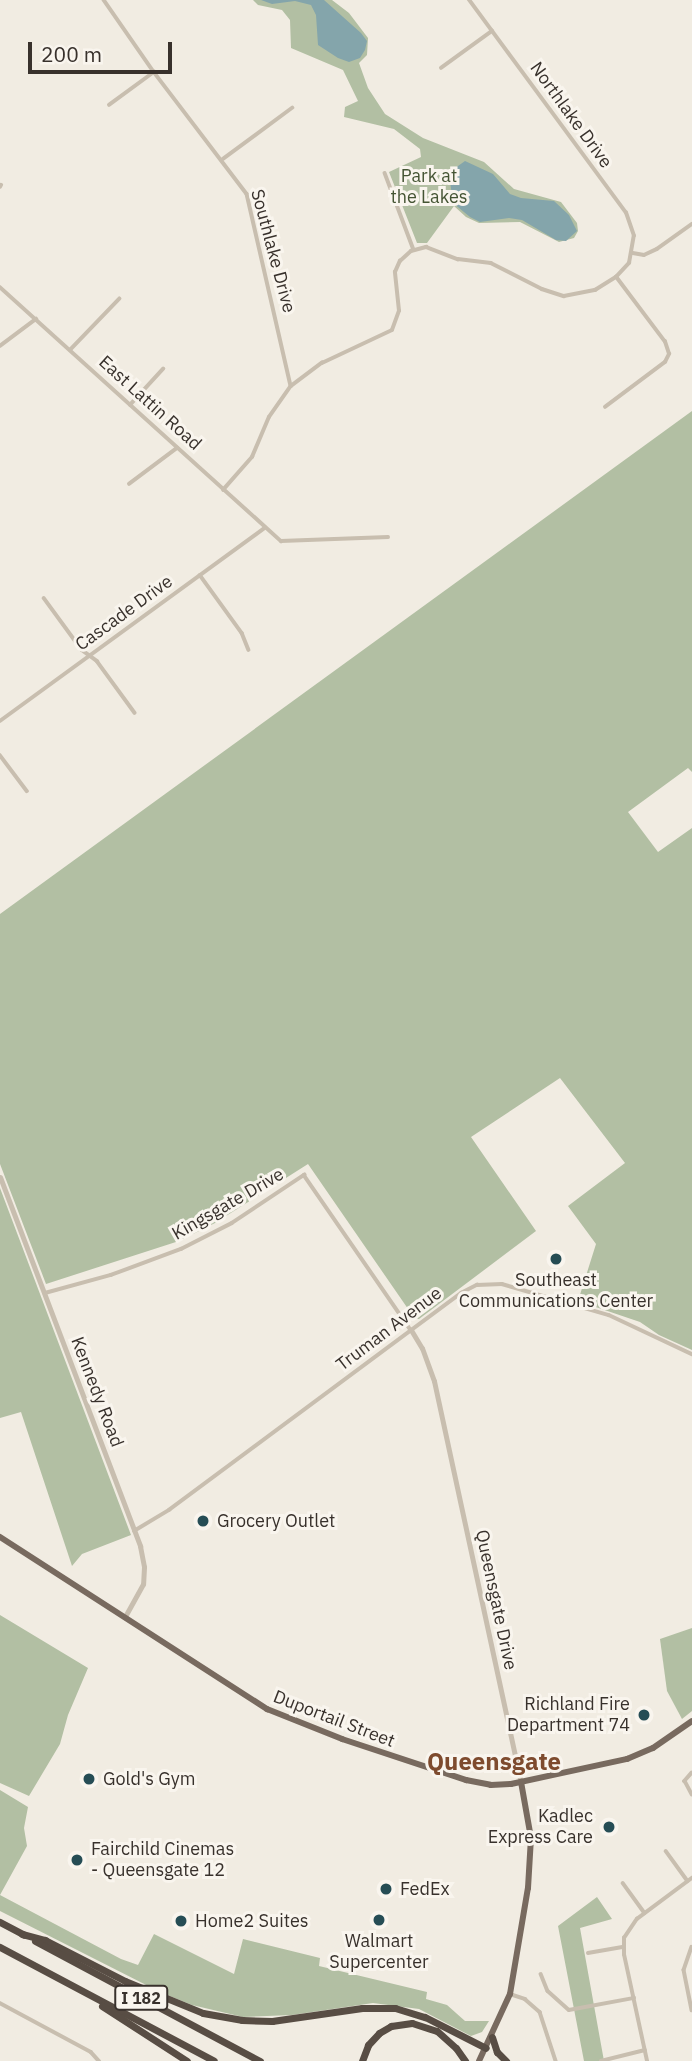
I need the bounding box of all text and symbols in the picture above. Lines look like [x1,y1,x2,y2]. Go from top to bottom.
scale bar [32,28,175,72]
text: 200 m [41,40,102,68]
street label: Northlake Drive [525,58,617,172]
park label: Park at the Lakes [390,166,468,208]
street label: Southlake Drive [246,187,300,315]
street label: East Lattin Road [94,351,206,455]
street label: Cascade Drive [71,571,177,655]
street label: Kingsgate Drive [168,1163,288,1245]
marker: Southeast Communications Center [548,1251,564,1267]
place label: Southeast Communications Center [459,1270,653,1312]
street label: Truman Avenue [332,1282,446,1376]
street label: Kennedy Road [66,1334,128,1450]
place label: Grocery Outlet [217,1510,335,1532]
marker: Grocery Outlet [195,1513,211,1529]
street label: Queensgate Drive [471,1528,521,1672]
street label: Duportail Street [270,1686,398,1752]
place label: Richland Fire Department 74 [507,1694,630,1736]
marker: Richland Fire Department 74 [636,1707,652,1723]
district label: Queensgate [427,1748,561,1776]
place label: Gold's Gym [103,1768,196,1790]
marker: Gold's Gym [81,1771,97,1787]
place label: Kadlec Express Care [488,1806,593,1848]
marker: Kadlec Express Care [599,1817,619,1837]
place label: Fairchild Cinemas - Queensgate 12 [91,1839,234,1882]
marker: Fairchild Cinemas - Queensgate 12 [69,1852,85,1868]
place label: FedEx [400,1878,450,1900]
marker: FedEx [378,1881,394,1897]
place label: Home2 Suites [195,1910,309,1932]
marker: Walmart Supercenter [371,1912,387,1928]
marker: Home2 Suites [173,1913,189,1929]
place label: Walmart Supercenter [329,1931,429,1974]
road number: I 182 [113,1986,169,2010]

